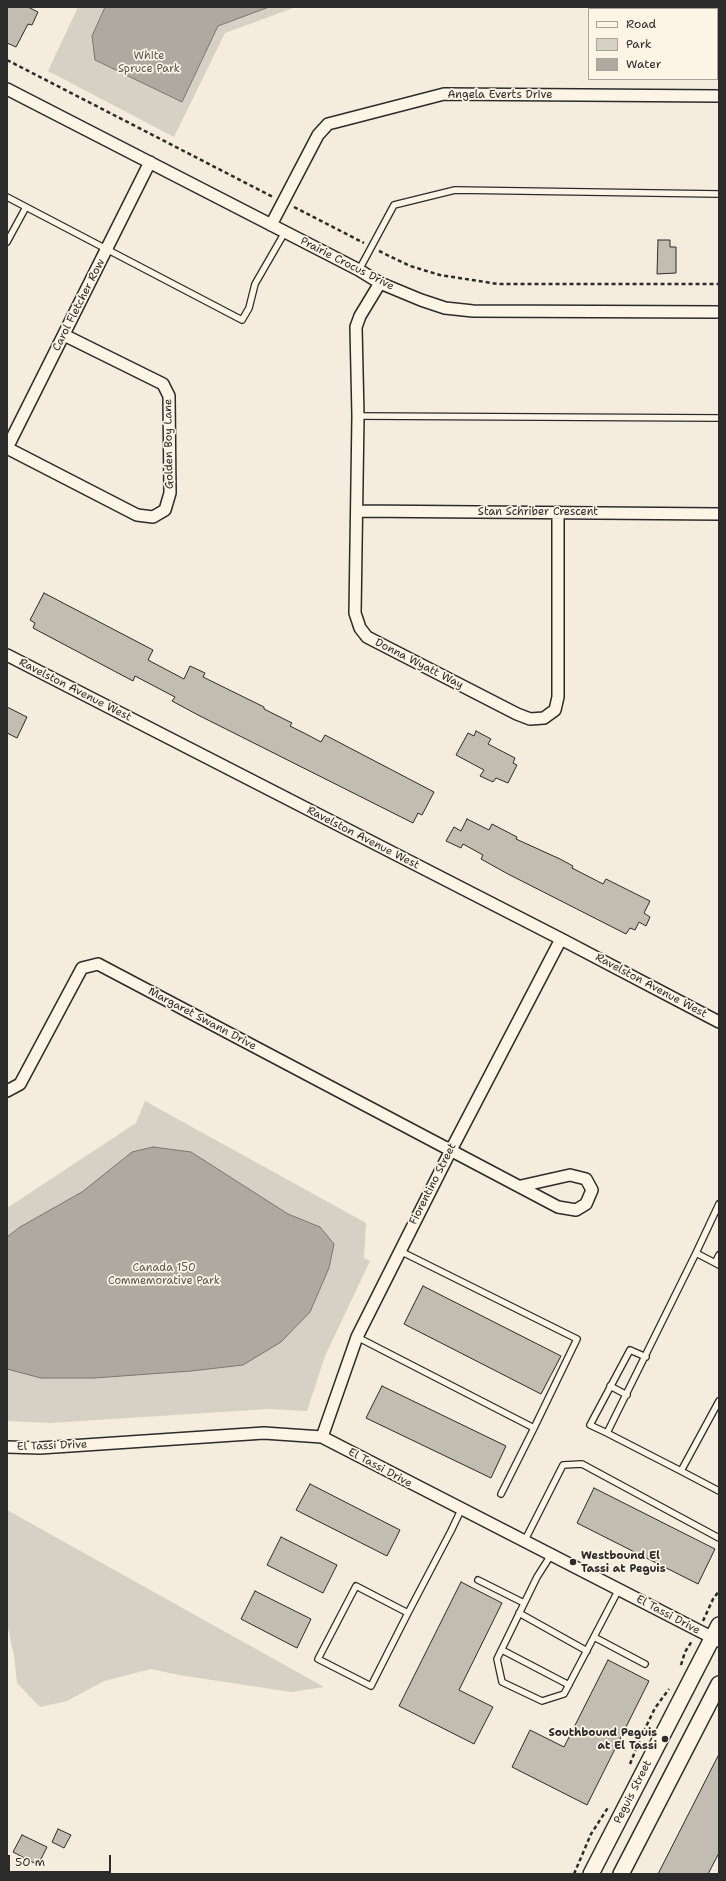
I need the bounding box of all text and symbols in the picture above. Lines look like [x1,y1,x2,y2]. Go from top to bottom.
legend [588,8,718,80]
text: Road [626,16,656,32]
text: Park [626,36,652,52]
park label: White Spruce Park [118,49,180,75]
text: Water [626,56,661,72]
street label: Angela Everts Drive [447,88,553,102]
street label: Prairie Crocus Drive [298,235,396,293]
street label: Carol Fletcher Row [50,257,108,353]
street label: Golden Boy Lane [162,399,176,489]
street label: Stan Schriber Crescent [478,505,598,519]
street label: Donna Wyatt Way [373,636,465,692]
street label: Ravelston Avenue West [16,656,134,724]
street label: Ravelston Avenue West [304,804,422,872]
street label: Ravelston Avenue West [593,951,709,1021]
street label: Margaret Swann Drive [146,985,258,1053]
street label: Fiorentino Street [407,1141,459,1227]
park label: Canada 150 Commemorative Park [108,1261,220,1287]
street label: El Tassi Drive [17,1438,87,1454]
street label: El Tassi Drive [346,1446,414,1490]
place label: Westbound El Tassi at Peguis [581,1549,665,1575]
marker: Westbound El Tassi at Peguis [568,1557,578,1567]
street label: El Tassi Drive [634,1593,702,1637]
place label: Southbound Peguis at El Tassi [548,1726,657,1752]
marker: Southbound Peguis at El Tassi [660,1734,670,1744]
street label: Peguis Street [611,1758,655,1826]
scale bar [10,1847,113,1873]
text: 50 m [15,1854,45,1870]

